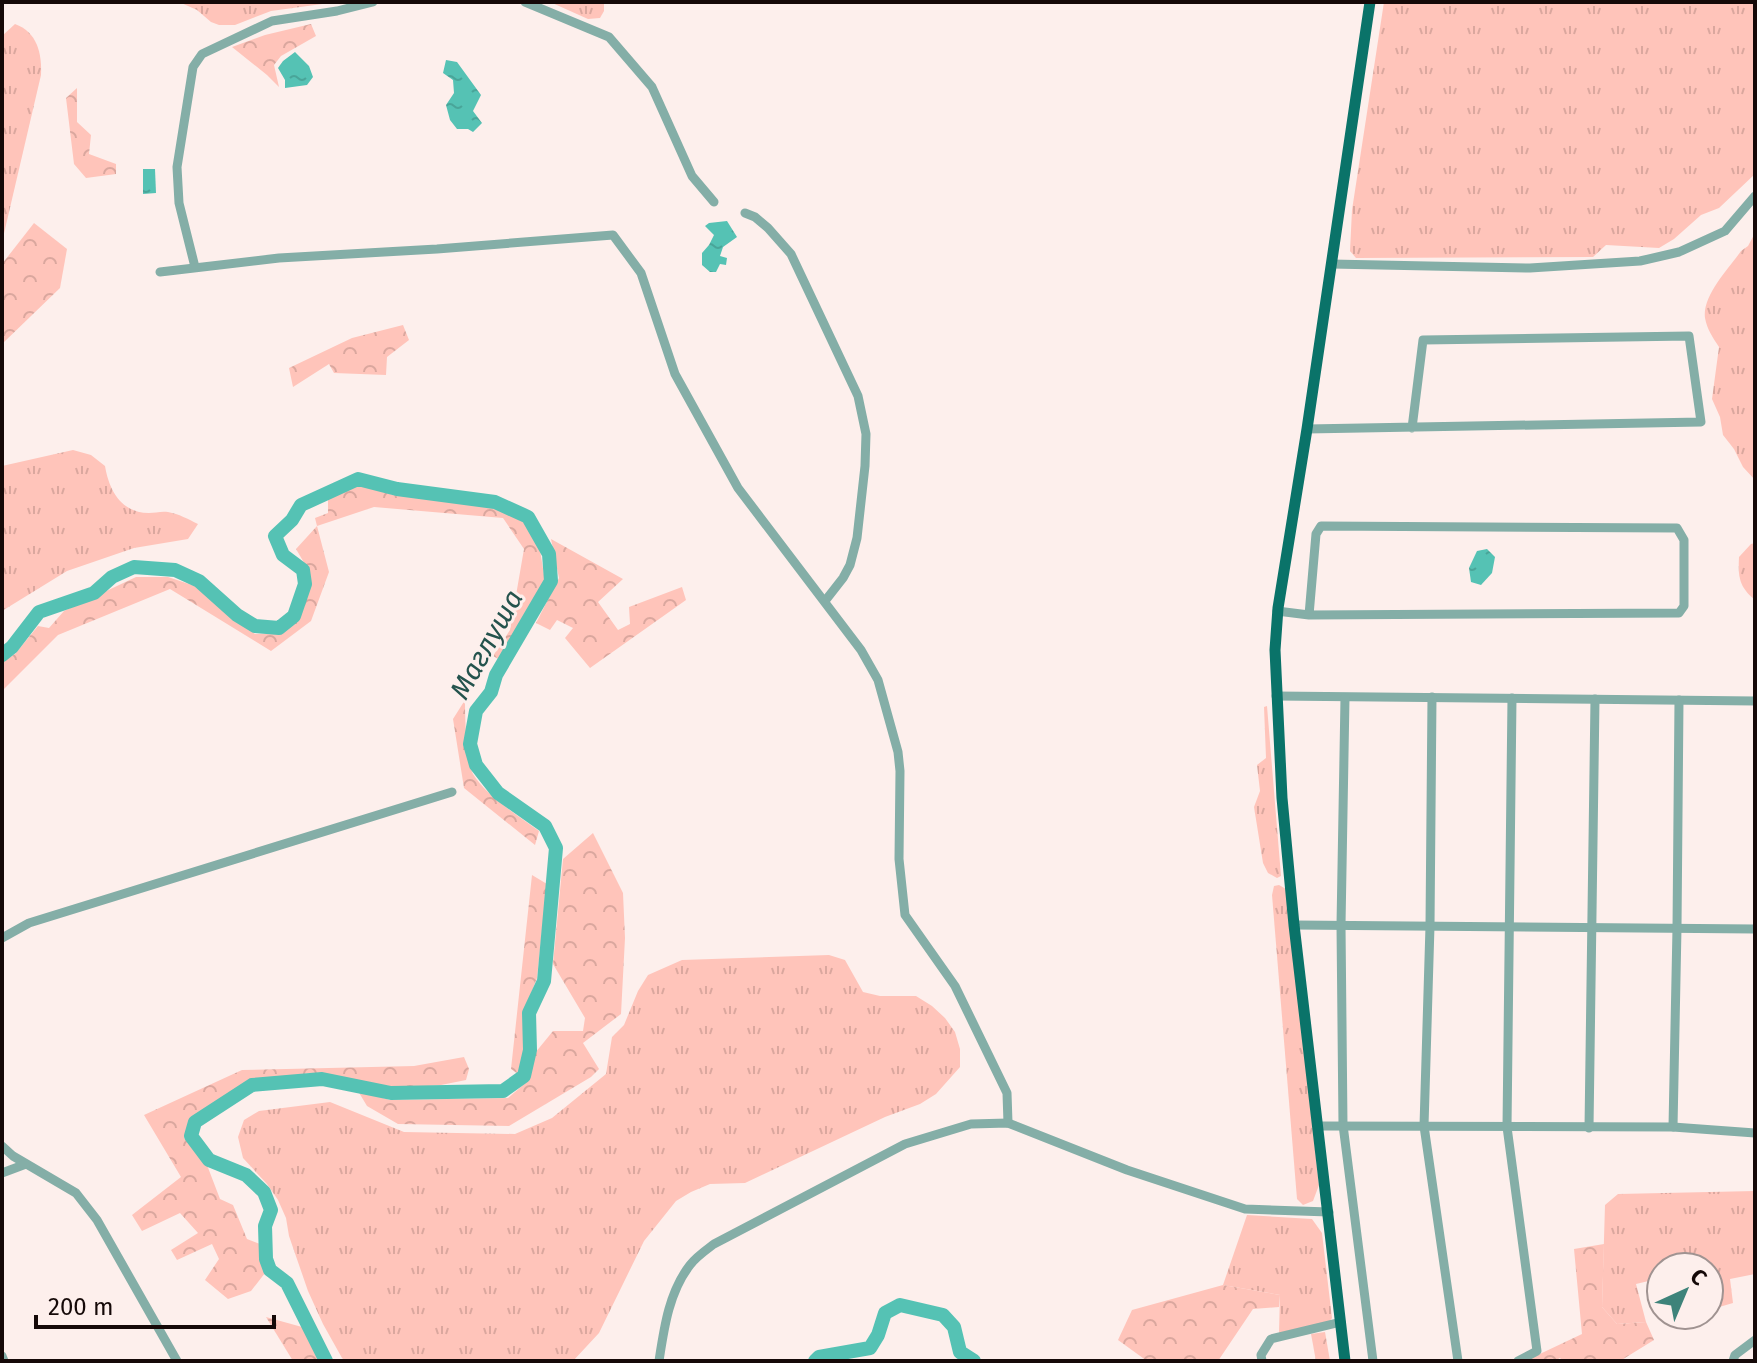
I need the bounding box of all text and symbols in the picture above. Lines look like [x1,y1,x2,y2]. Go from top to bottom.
water label: Маглуша [443,584,530,705]
north arrow [1645,1251,1725,1331]
text: С [1685,1263,1713,1291]
scale bar [36,1279,274,1329]
text: 200 m [48,1293,114,1321]

